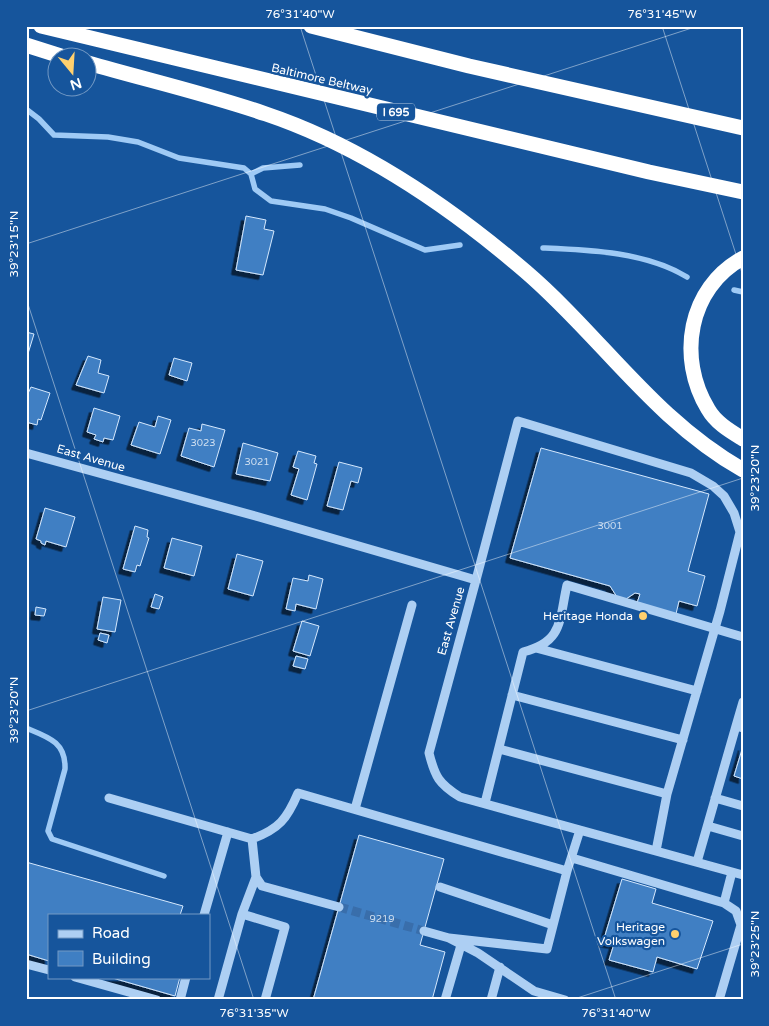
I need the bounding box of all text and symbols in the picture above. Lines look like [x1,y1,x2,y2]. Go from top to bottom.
text: 76°31'40"W [265,7,335,21]
text: 76°31'45"W [627,7,697,21]
north arrow [48,48,98,98]
street label: Baltimore Beltway [270,61,374,98]
text: N [68,74,84,94]
road number: I 695 [377,104,415,120]
text: 39°23'15"N [7,211,21,278]
house number: 3023 [190,437,216,449]
street label: East Avenue [55,442,127,475]
text: 39°23'20"N [748,445,762,512]
house number: 3021 [244,456,270,468]
house number: 3001 [597,520,623,532]
street label: East Avenue [435,585,468,657]
place label: Heritage Honda [543,609,633,623]
marker: Heritage Honda [637,610,649,622]
text: 39°23'20"N [7,677,21,744]
text: 39°23'25"N [748,911,762,978]
house number: 9219 [369,913,395,925]
legend [48,914,210,978]
place label: Heritage Volkswagen [597,920,665,948]
text: Road [92,924,130,942]
marker: Heritage Volkswagen [669,928,681,940]
text: Building [92,950,151,968]
text: 76°31'35"W [219,1006,289,1020]
text: 76°31'40"W [581,1006,651,1020]

